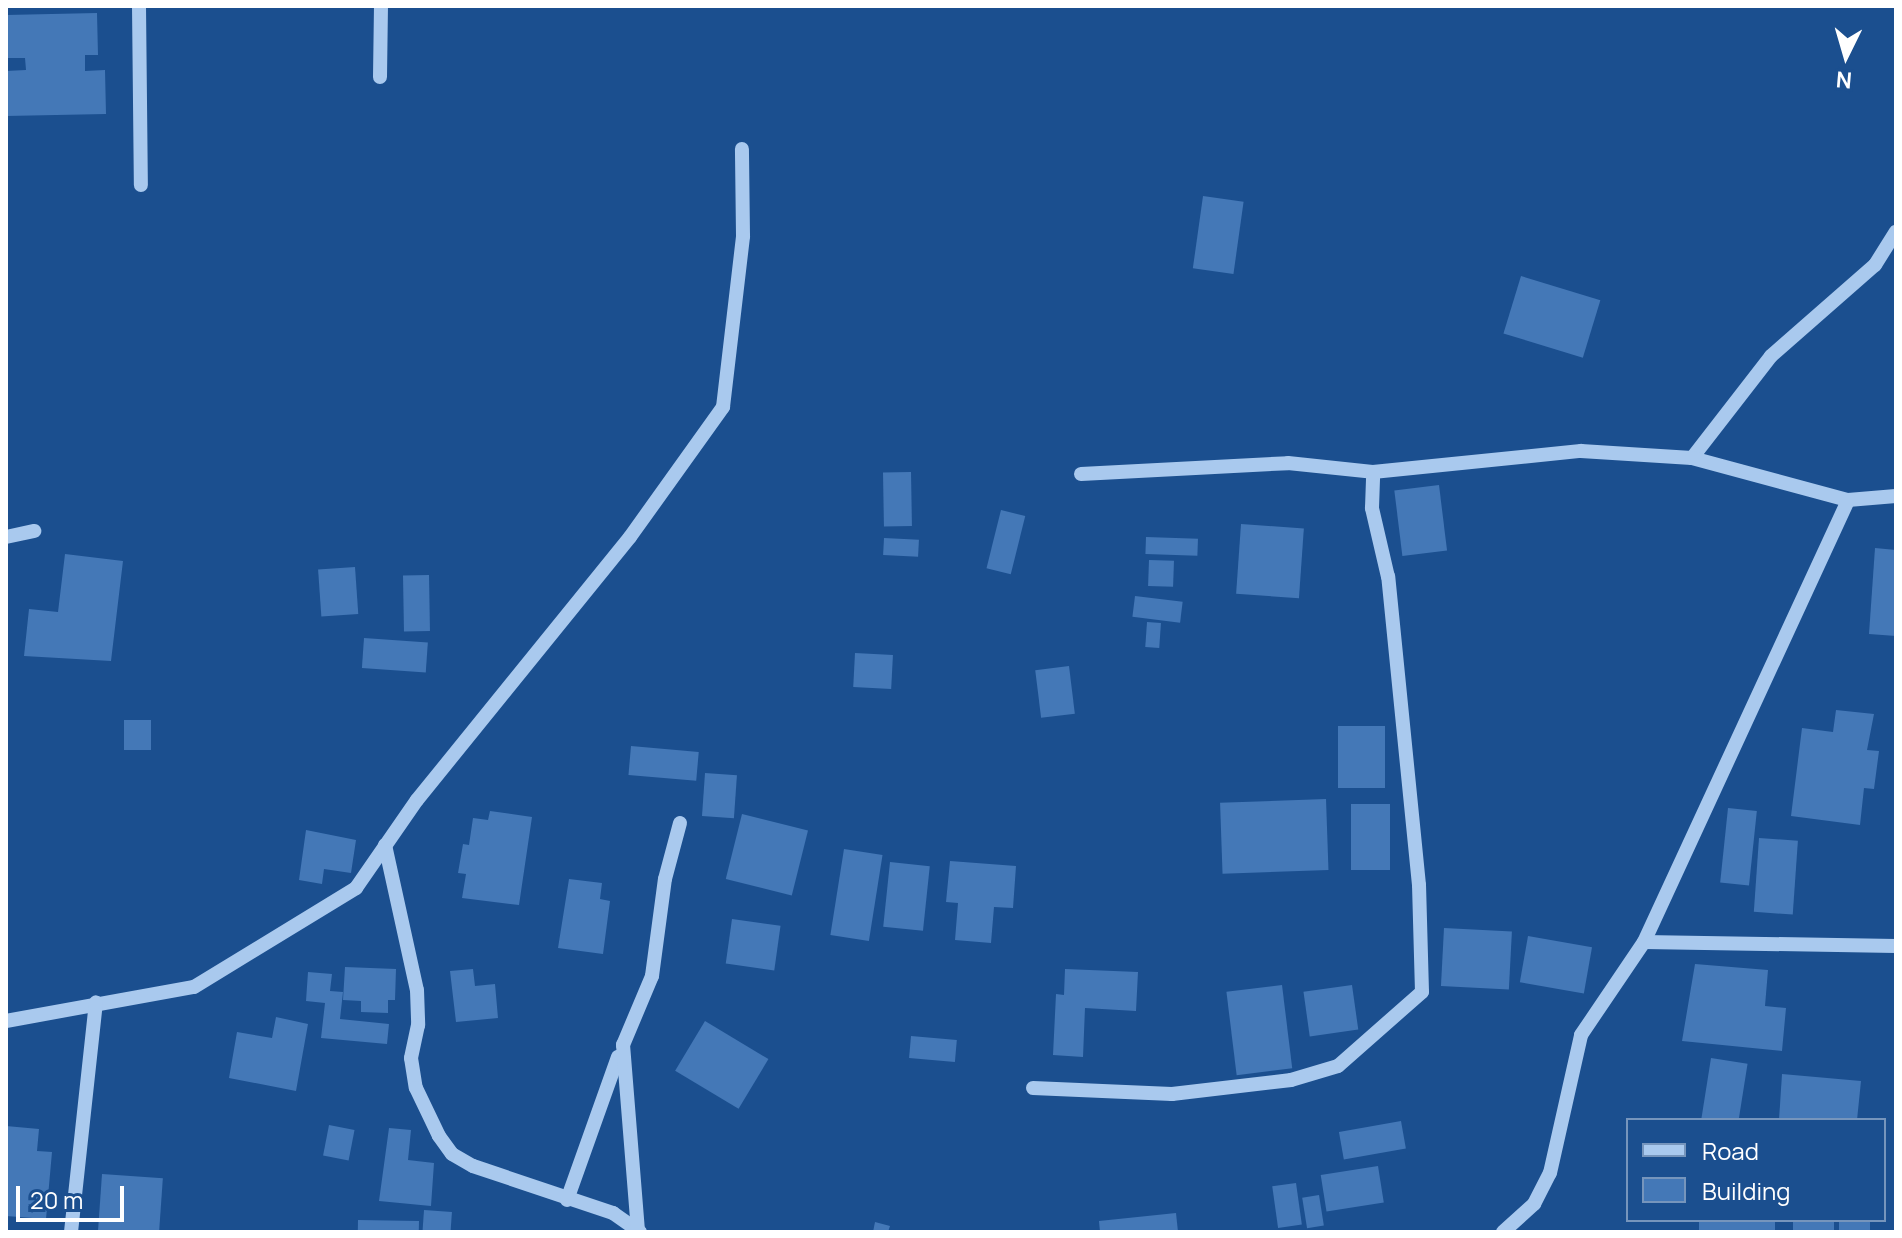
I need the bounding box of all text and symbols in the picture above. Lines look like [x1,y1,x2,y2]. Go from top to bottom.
north arrow [1806,16,1886,96]
text: N [1835,64,1853,96]
legend [1626,1118,1886,1222]
text: Road [1702,1134,1759,1167]
scale bar [20,1170,128,1220]
text: Building [1702,1174,1790,1207]
text: 20 m [30,1183,83,1216]

